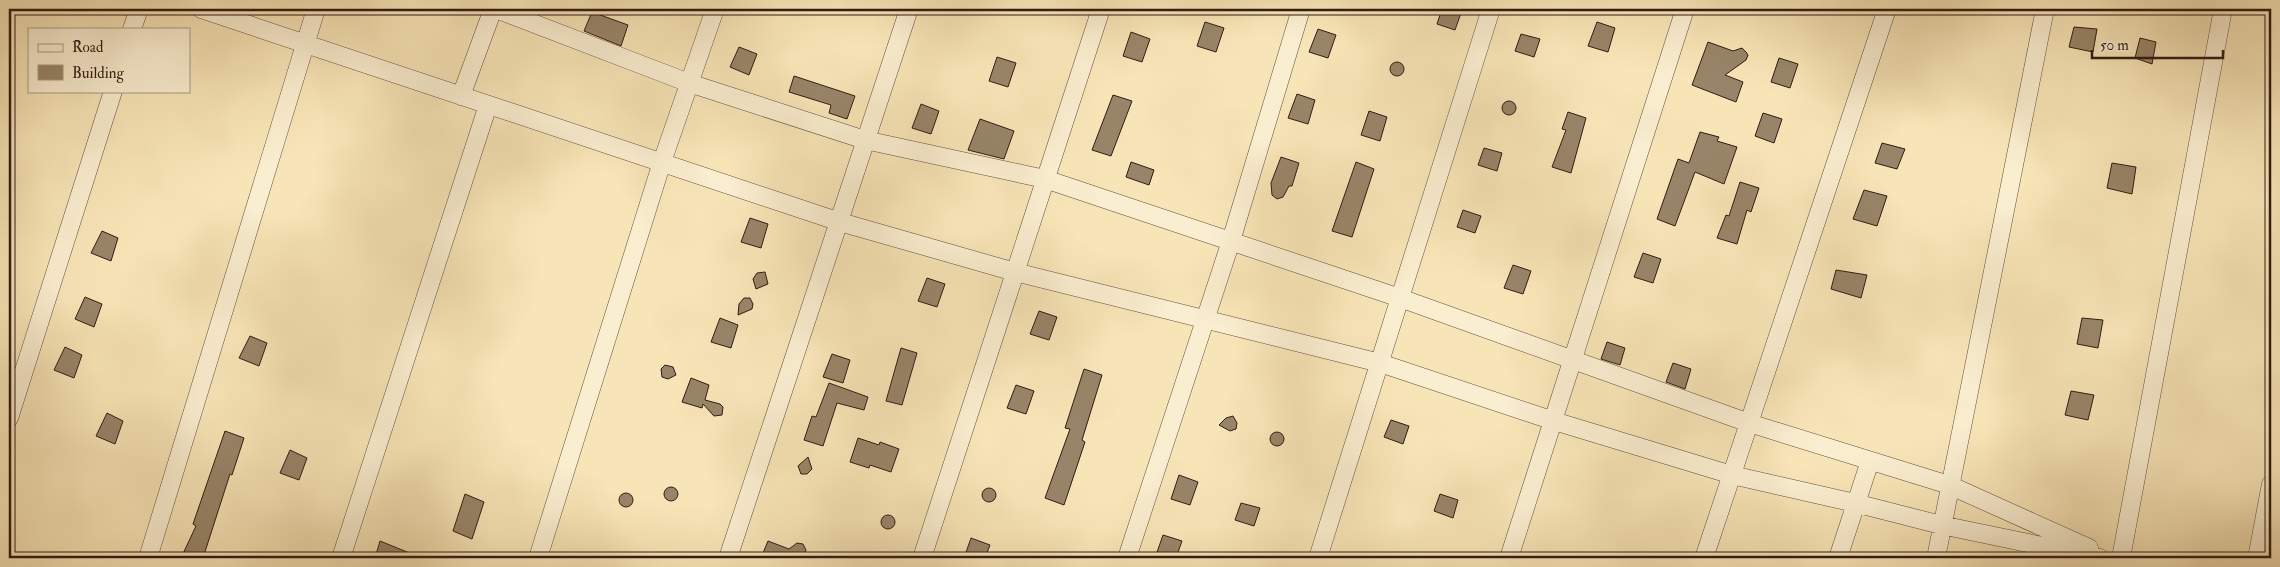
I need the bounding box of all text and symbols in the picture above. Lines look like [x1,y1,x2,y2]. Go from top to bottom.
legend [28,28,190,92]
scale bar [2092,28,2224,60]
text: 50 m [2100,36,2129,55]
text: Road [72,38,104,57]
text: Building [72,64,124,83]

